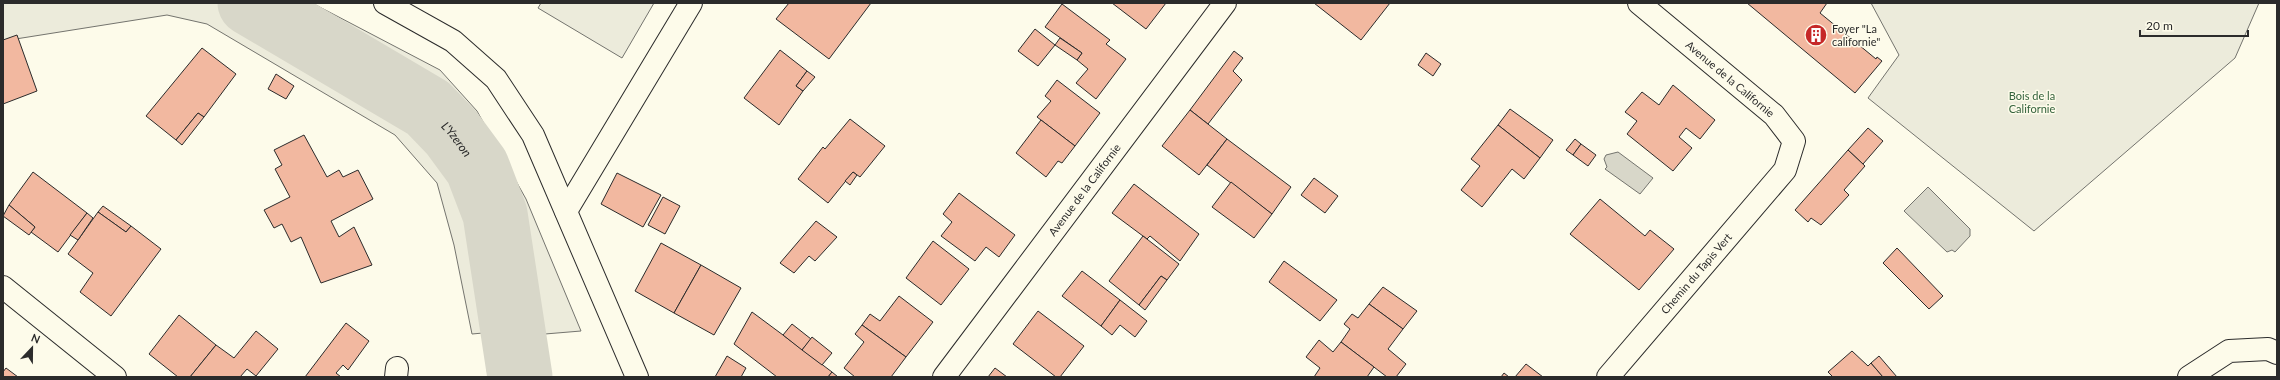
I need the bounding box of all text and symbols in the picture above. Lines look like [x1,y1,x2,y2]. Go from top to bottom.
scale bar [2140,12,2248,38]
text: 20 m [2146,18,2173,33]
building icon: Foyer "La californie" [1803,22,1829,48]
place label: Foyer "La californie" [1832,22,1880,48]
street label: Avenue de la Californie [1683,38,1777,120]
park label: Bois de la Californie [2009,89,2055,115]
water label: L'Yzeron [438,118,475,160]
street label: Avenue de la Californie [1045,141,1123,238]
street label: Chemin du Tapis Vert [1658,230,1734,316]
north arrow [12,328,52,368]
text: N [30,331,42,346]

